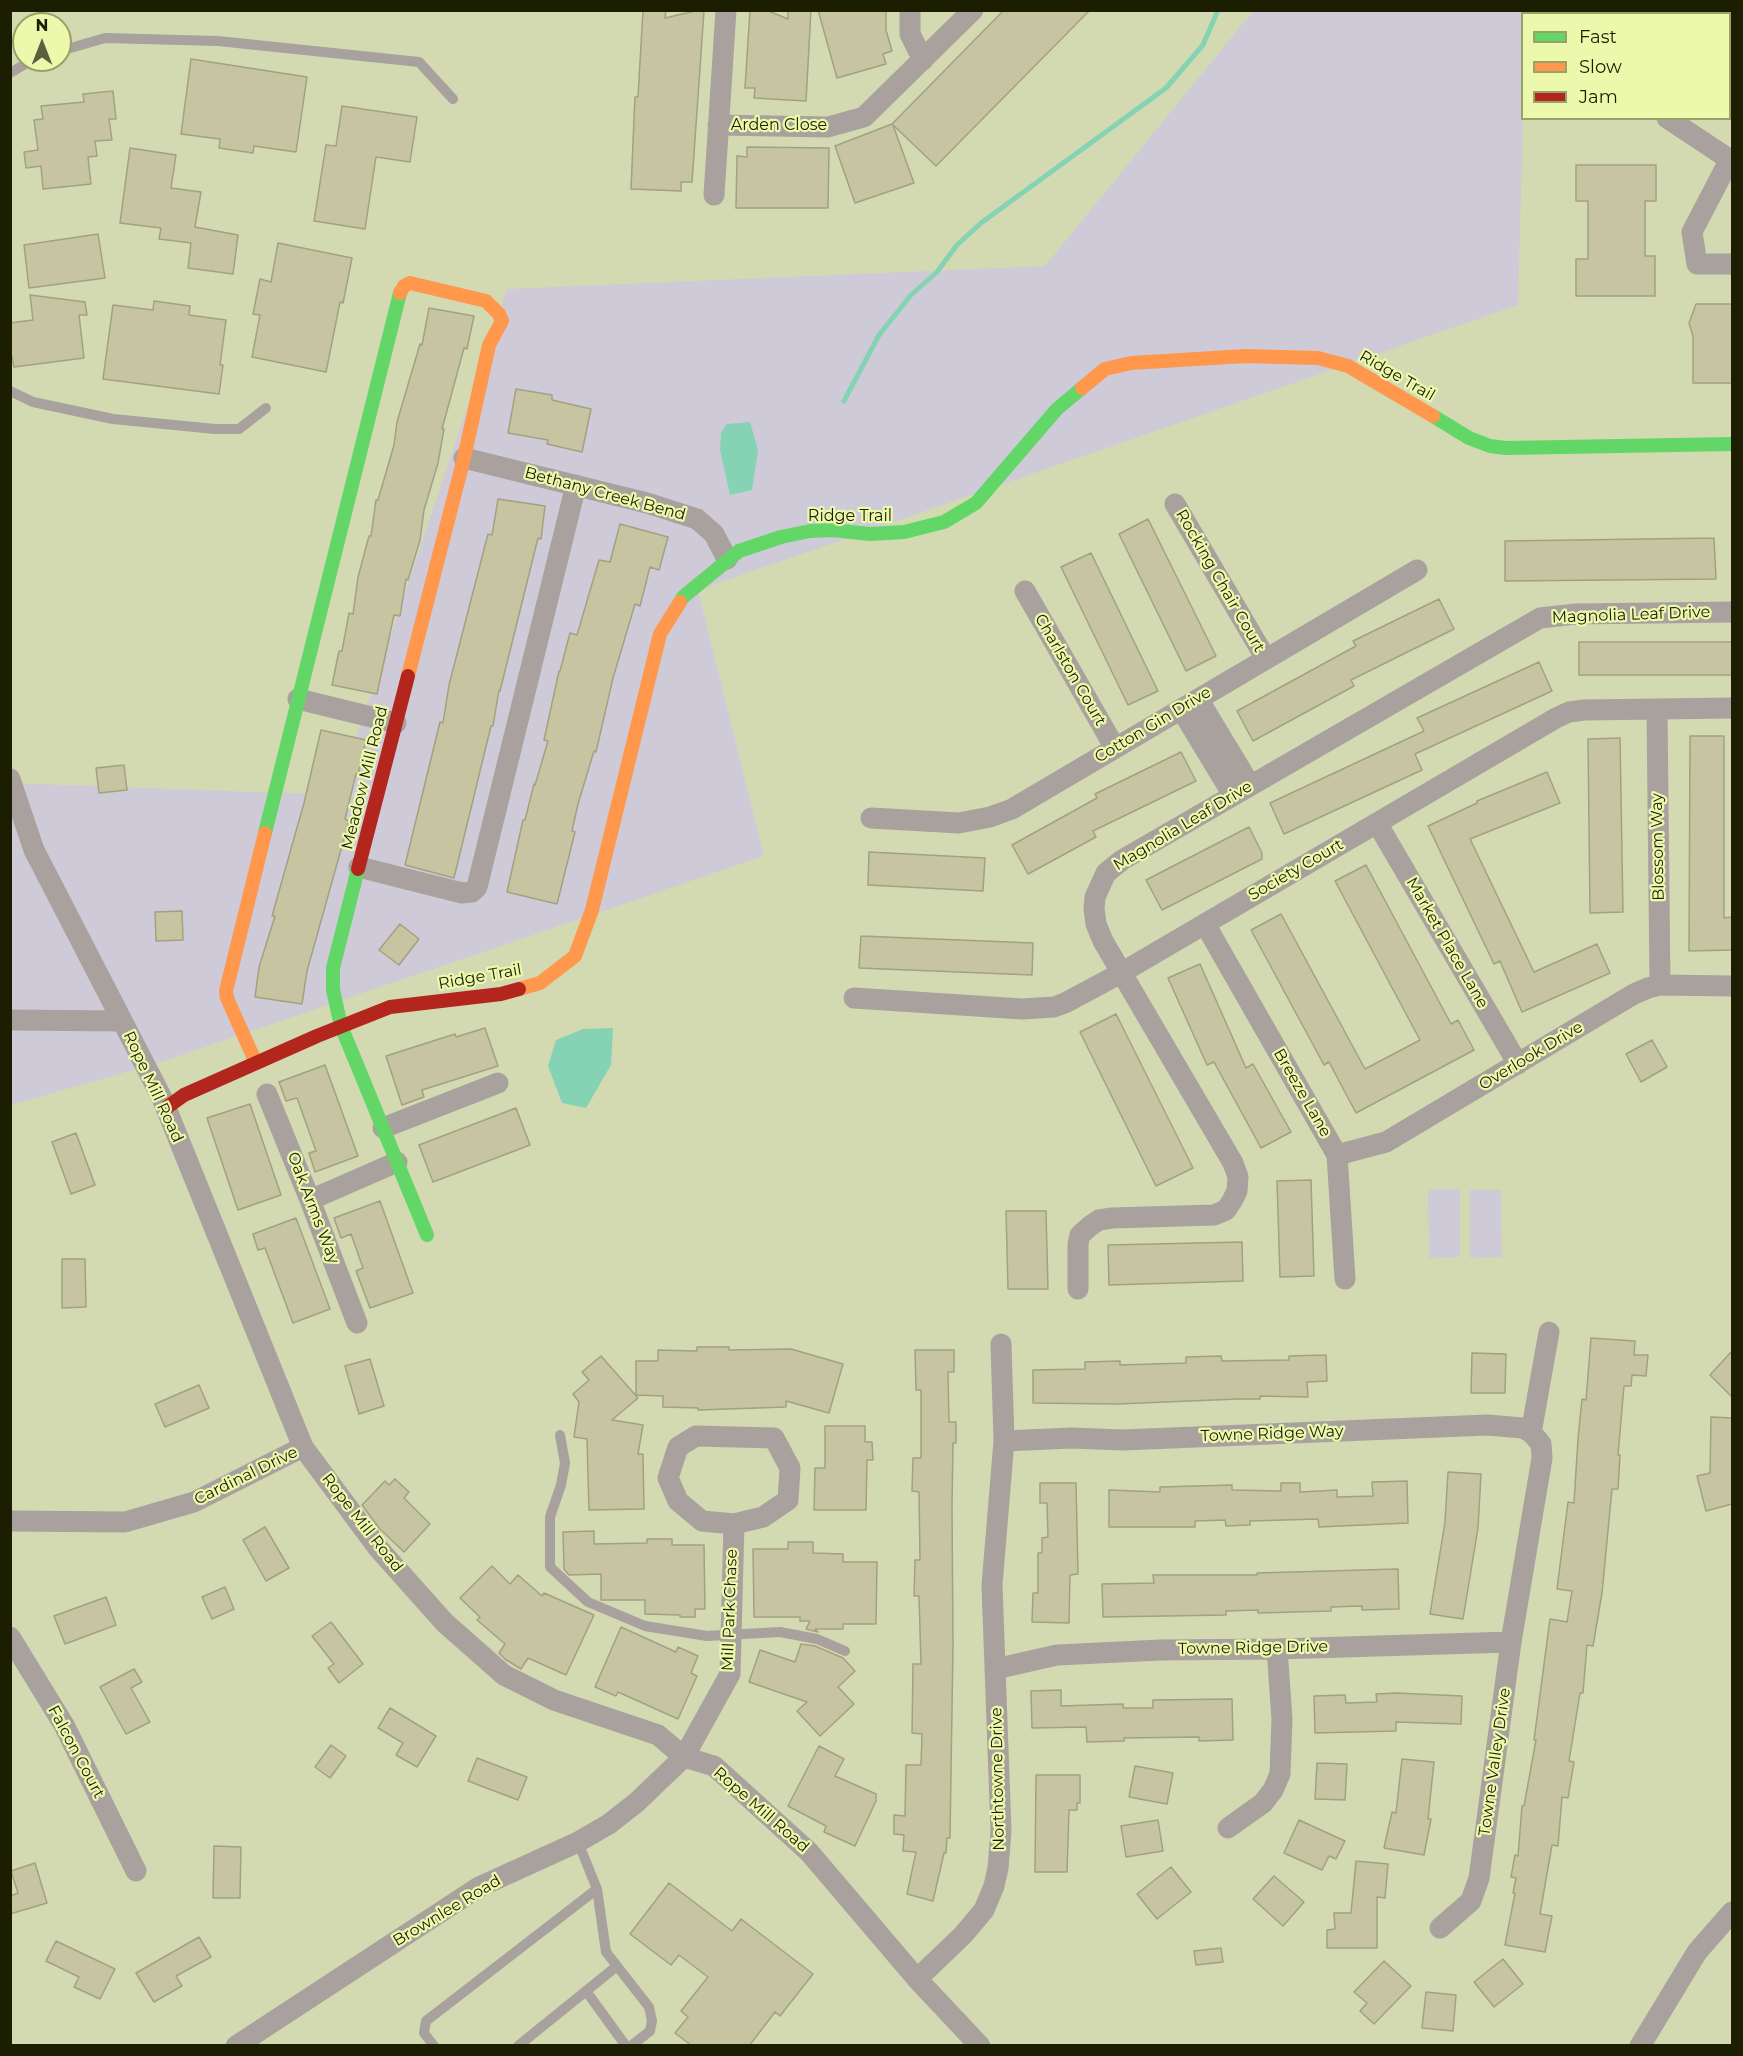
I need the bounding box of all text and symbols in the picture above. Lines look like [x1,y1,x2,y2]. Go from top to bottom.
north arrow [12,12,72,72]
legend [1521,12,1731,120]
text: N [36,16,48,35]
text: Fast [1579,26,1617,48]
text: Slow [1579,56,1622,78]
text: Jam [1579,86,1618,108]
street label: Arden Close [731,115,827,135]
street label: Ridge Trail [1356,347,1438,405]
street label: Bethany Creek Bend [522,463,688,525]
street label: Ridge Trail [808,506,892,526]
street label: Rocking Chair Court [1171,506,1269,656]
street label: Magnolia Leaf Drive [1551,603,1711,627]
street label: Charlston Court [1030,611,1110,729]
street label: Cotton Gin Drive [1091,683,1215,767]
street label: Meadow Mill Road [338,704,392,852]
street label: Magnolia Leaf Drive [1110,777,1256,875]
street label: Blossom Way [1647,793,1669,901]
street label: Society Court [1245,835,1347,905]
street label: Market Place Lane [1402,874,1492,1012]
street label: Ridge Trail [437,960,523,994]
street label: Overlook Drive [1476,1017,1586,1095]
street label: Rope Mill Road [119,1028,187,1146]
street label: Breeze Lane [1269,1045,1335,1141]
street label: Oak Arms Way [283,1149,343,1267]
street label: Towne Ridge Way [1200,1422,1344,1446]
street label: Cardinal Drive [191,1443,301,1509]
street label: Rope Mill Road [317,1470,407,1576]
street label: Mill Park Chase [718,1549,742,1671]
street label: Towne Ridge Drive [1178,1637,1328,1659]
street label: Towne Valley Drive [1475,1687,1515,1837]
street label: Falcon Court [43,1702,109,1802]
street label: Northtowne Drive [987,1707,1009,1851]
street label: Rope Mill Road [709,1763,813,1857]
street label: Brownlee Road [390,1871,504,1951]

